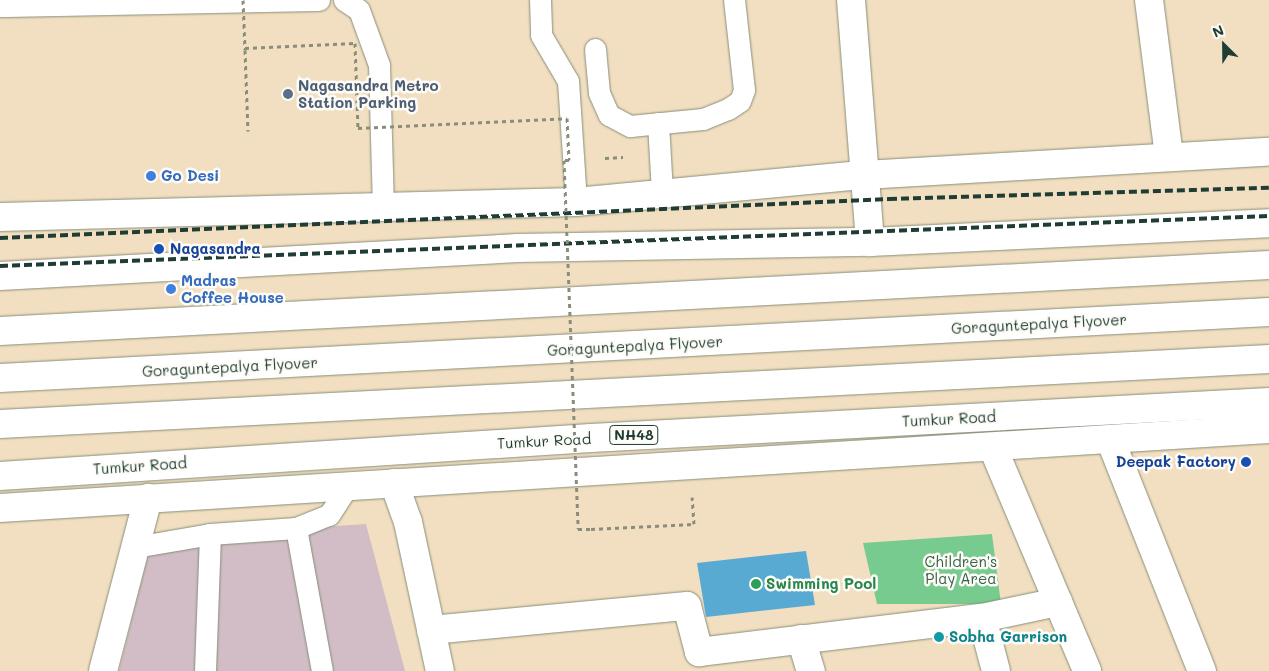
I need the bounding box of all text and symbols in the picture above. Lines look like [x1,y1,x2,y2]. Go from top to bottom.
north arrow [1199,20,1249,70]
text: N [1209,20,1227,42]
place label: Nagasandra Metro Station Parking [298,76,439,111]
marker: Nagasandra Metro Station Parking [282,88,294,100]
place label: Go Desi [161,167,219,185]
marker: Go Desi [145,170,157,182]
place label: Nagasandra [170,240,261,258]
marker: Nagasandra [152,242,166,256]
place label: Madras Coffee House [181,271,284,306]
marker: Madras Coffee House [165,283,177,295]
street label: Goraguntepalya Flyover [951,310,1127,338]
street label: Goraguntepalya Flyover [547,332,723,360]
street label: Goraguntepalya Flyover [142,353,318,381]
street label: Tumkur Road [901,408,997,430]
road number: NH48 [609,424,659,446]
street label: Tumkur Road [496,430,592,452]
place label: Deepak Factory [1116,453,1236,471]
street label: Tumkur Road [92,454,188,478]
marker: Deepak Factory [1240,456,1252,468]
park label: Children's Play Area [925,552,997,587]
place label: Swimming Pool [766,575,876,593]
marker: Swimming Pool [750,578,762,590]
place label: Sobha Garrison [949,628,1067,646]
marker: Sobha Garrison [933,631,945,643]

